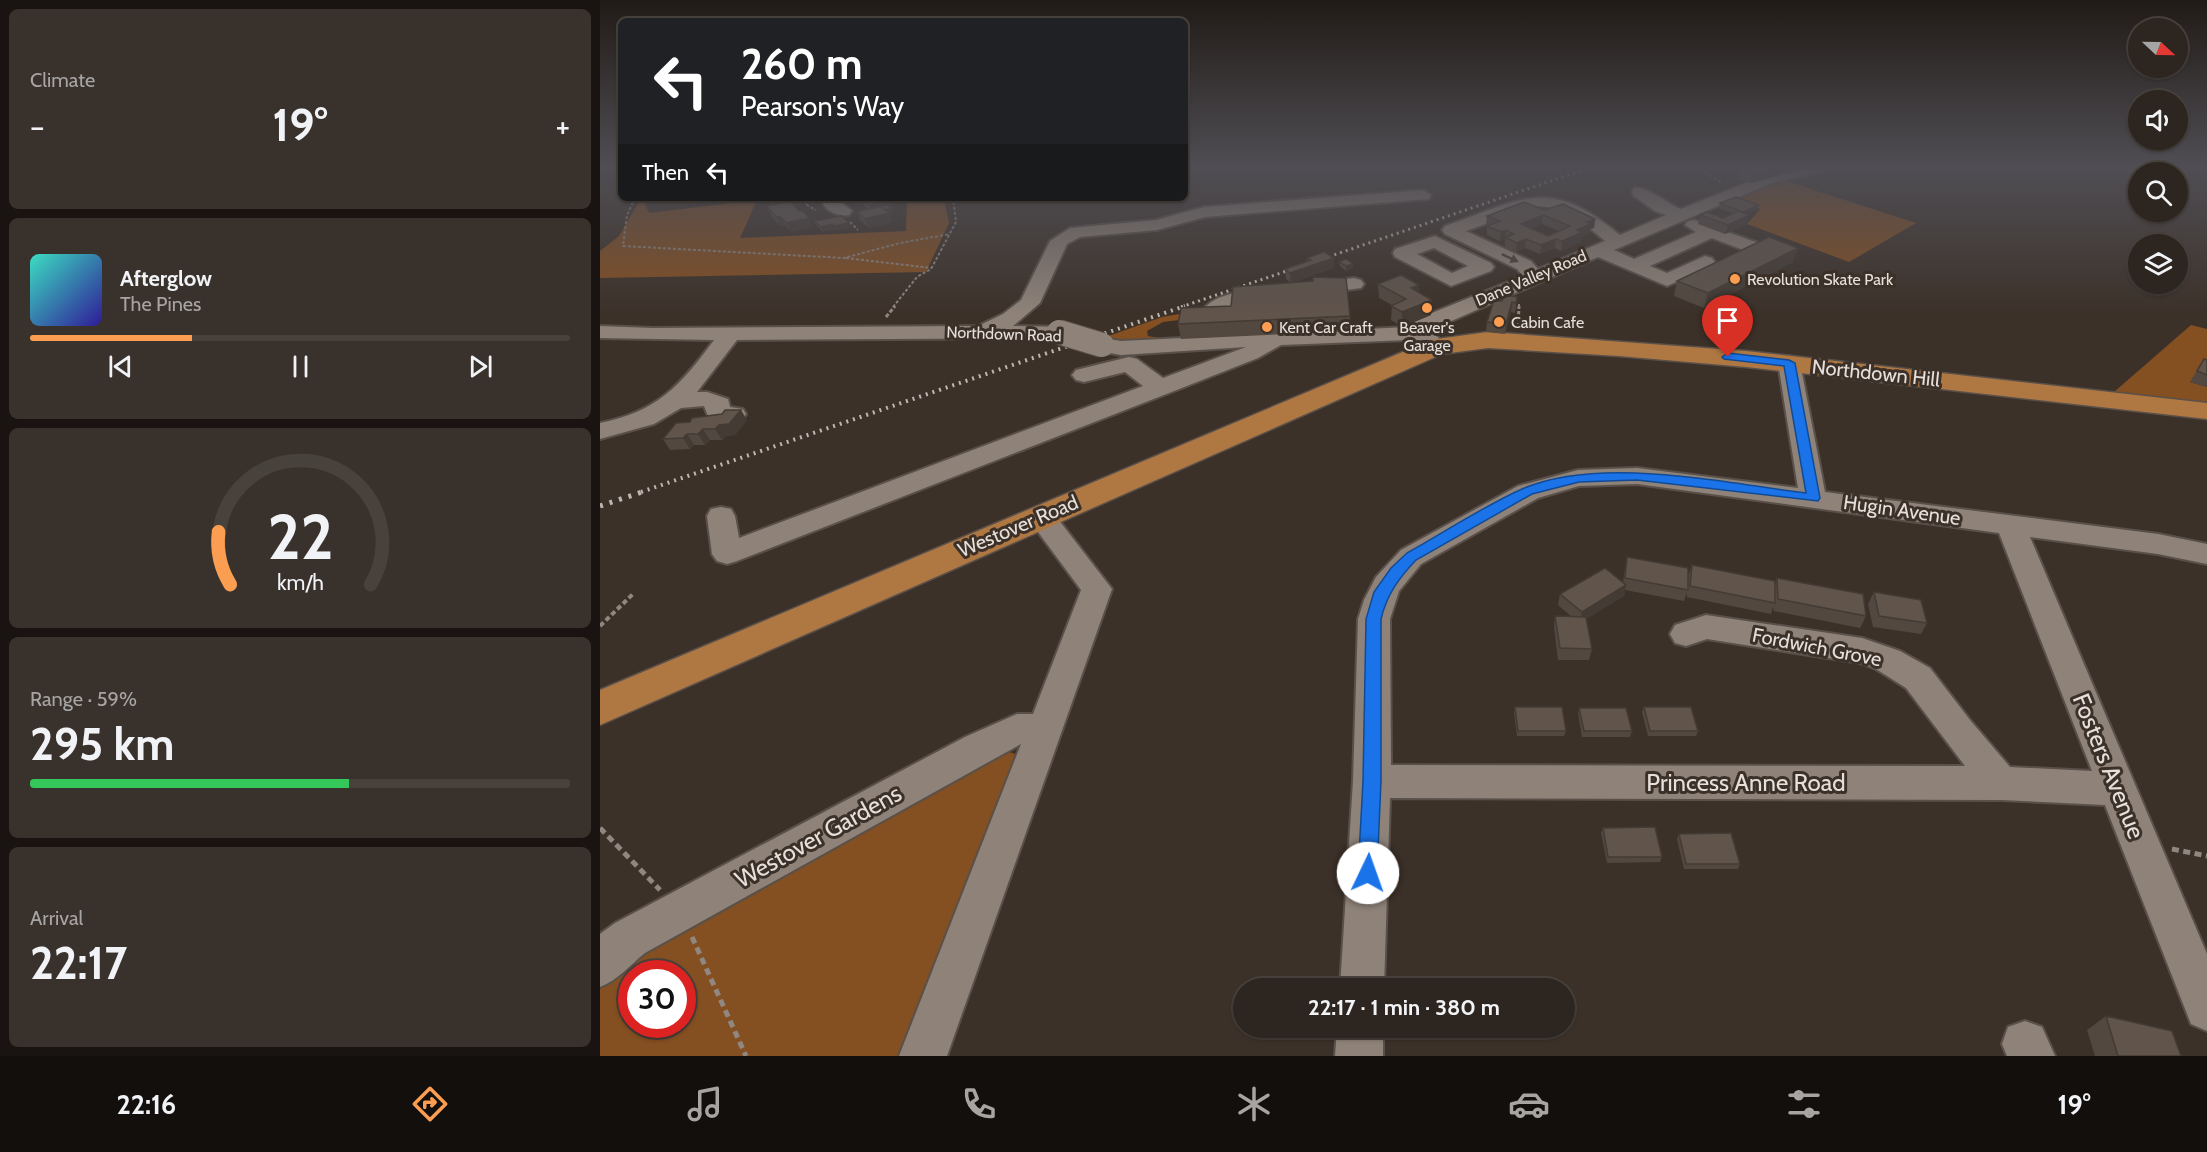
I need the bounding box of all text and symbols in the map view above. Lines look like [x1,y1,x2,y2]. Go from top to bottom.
north arrow [2128,18,2188,78]
map controls [2128,18,2188,294]
text: 260 m [741,38,862,90]
icon: left [642,42,720,120]
text: Climate [30,68,95,92]
text: Pearson's Way [741,90,904,123]
button: sound [2128,90,2188,150]
text: 19° [273,98,327,152]
text: − [30,106,45,146]
text: + [555,106,570,146]
icon: left [701,156,734,189]
text: Then [642,159,689,186]
button: search [2128,162,2188,222]
button: layers [2128,234,2188,294]
street label: Dane Valley Road [1473,246,1589,310]
one-way arrow [1501,253,1518,262]
text: Afterglow [120,265,212,292]
place label: Revolution Skate Park [1747,270,1894,289]
marker: Revolution Skate Park [1728,272,1742,286]
text: The Pines [120,292,201,316]
pin [1702,295,1753,357]
marker: Beaver's Garage [1420,301,1434,315]
icon: arrive [1711,304,1744,337]
place label: Cabin Cafe [1511,313,1584,332]
marker: Cabin Cafe [1492,315,1506,329]
place label: Kent Car Craft [1279,318,1373,337]
place label: Beaver's Garage [1399,318,1455,355]
marker: Kent Car Craft [1260,320,1274,334]
street label: Northdown Road [946,322,1062,346]
icon: previous [104,350,137,383]
icon: pause [284,350,317,383]
icon: next [464,350,497,383]
street label: Northdown Hill [1811,354,1941,392]
street label: Westover Road [954,490,1082,562]
street label: Hugin Avenue [1842,490,1962,530]
text: 22 [267,499,333,575]
text: km/h [277,569,323,595]
street label: Fordwich Grove [1750,623,1884,671]
text: Range · 59% [30,687,137,711]
street label: Fosters Avenue [2067,689,2151,843]
text: 295 km [30,717,174,771]
street label: Princess Anne Road [1646,768,1846,797]
street label: Westover Gardens [730,778,906,894]
position arrow [1336,841,1400,905]
text: Arrival [30,906,83,930]
text: 22:17 [30,936,127,990]
speed limit sign: 30 [618,960,696,1038]
text: 22:17 · 1 min · 380 m [1308,994,1500,1021]
icon: directions [409,1083,451,1125]
icon: music [684,1083,726,1125]
icon: phone [958,1083,1000,1125]
icon: climate [1233,1083,1275,1125]
icon: car [1508,1083,1550,1125]
icon: filters [1783,1083,1825,1125]
text: 22:16 [116,1088,176,1121]
text: 19° [2058,1088,2091,1121]

